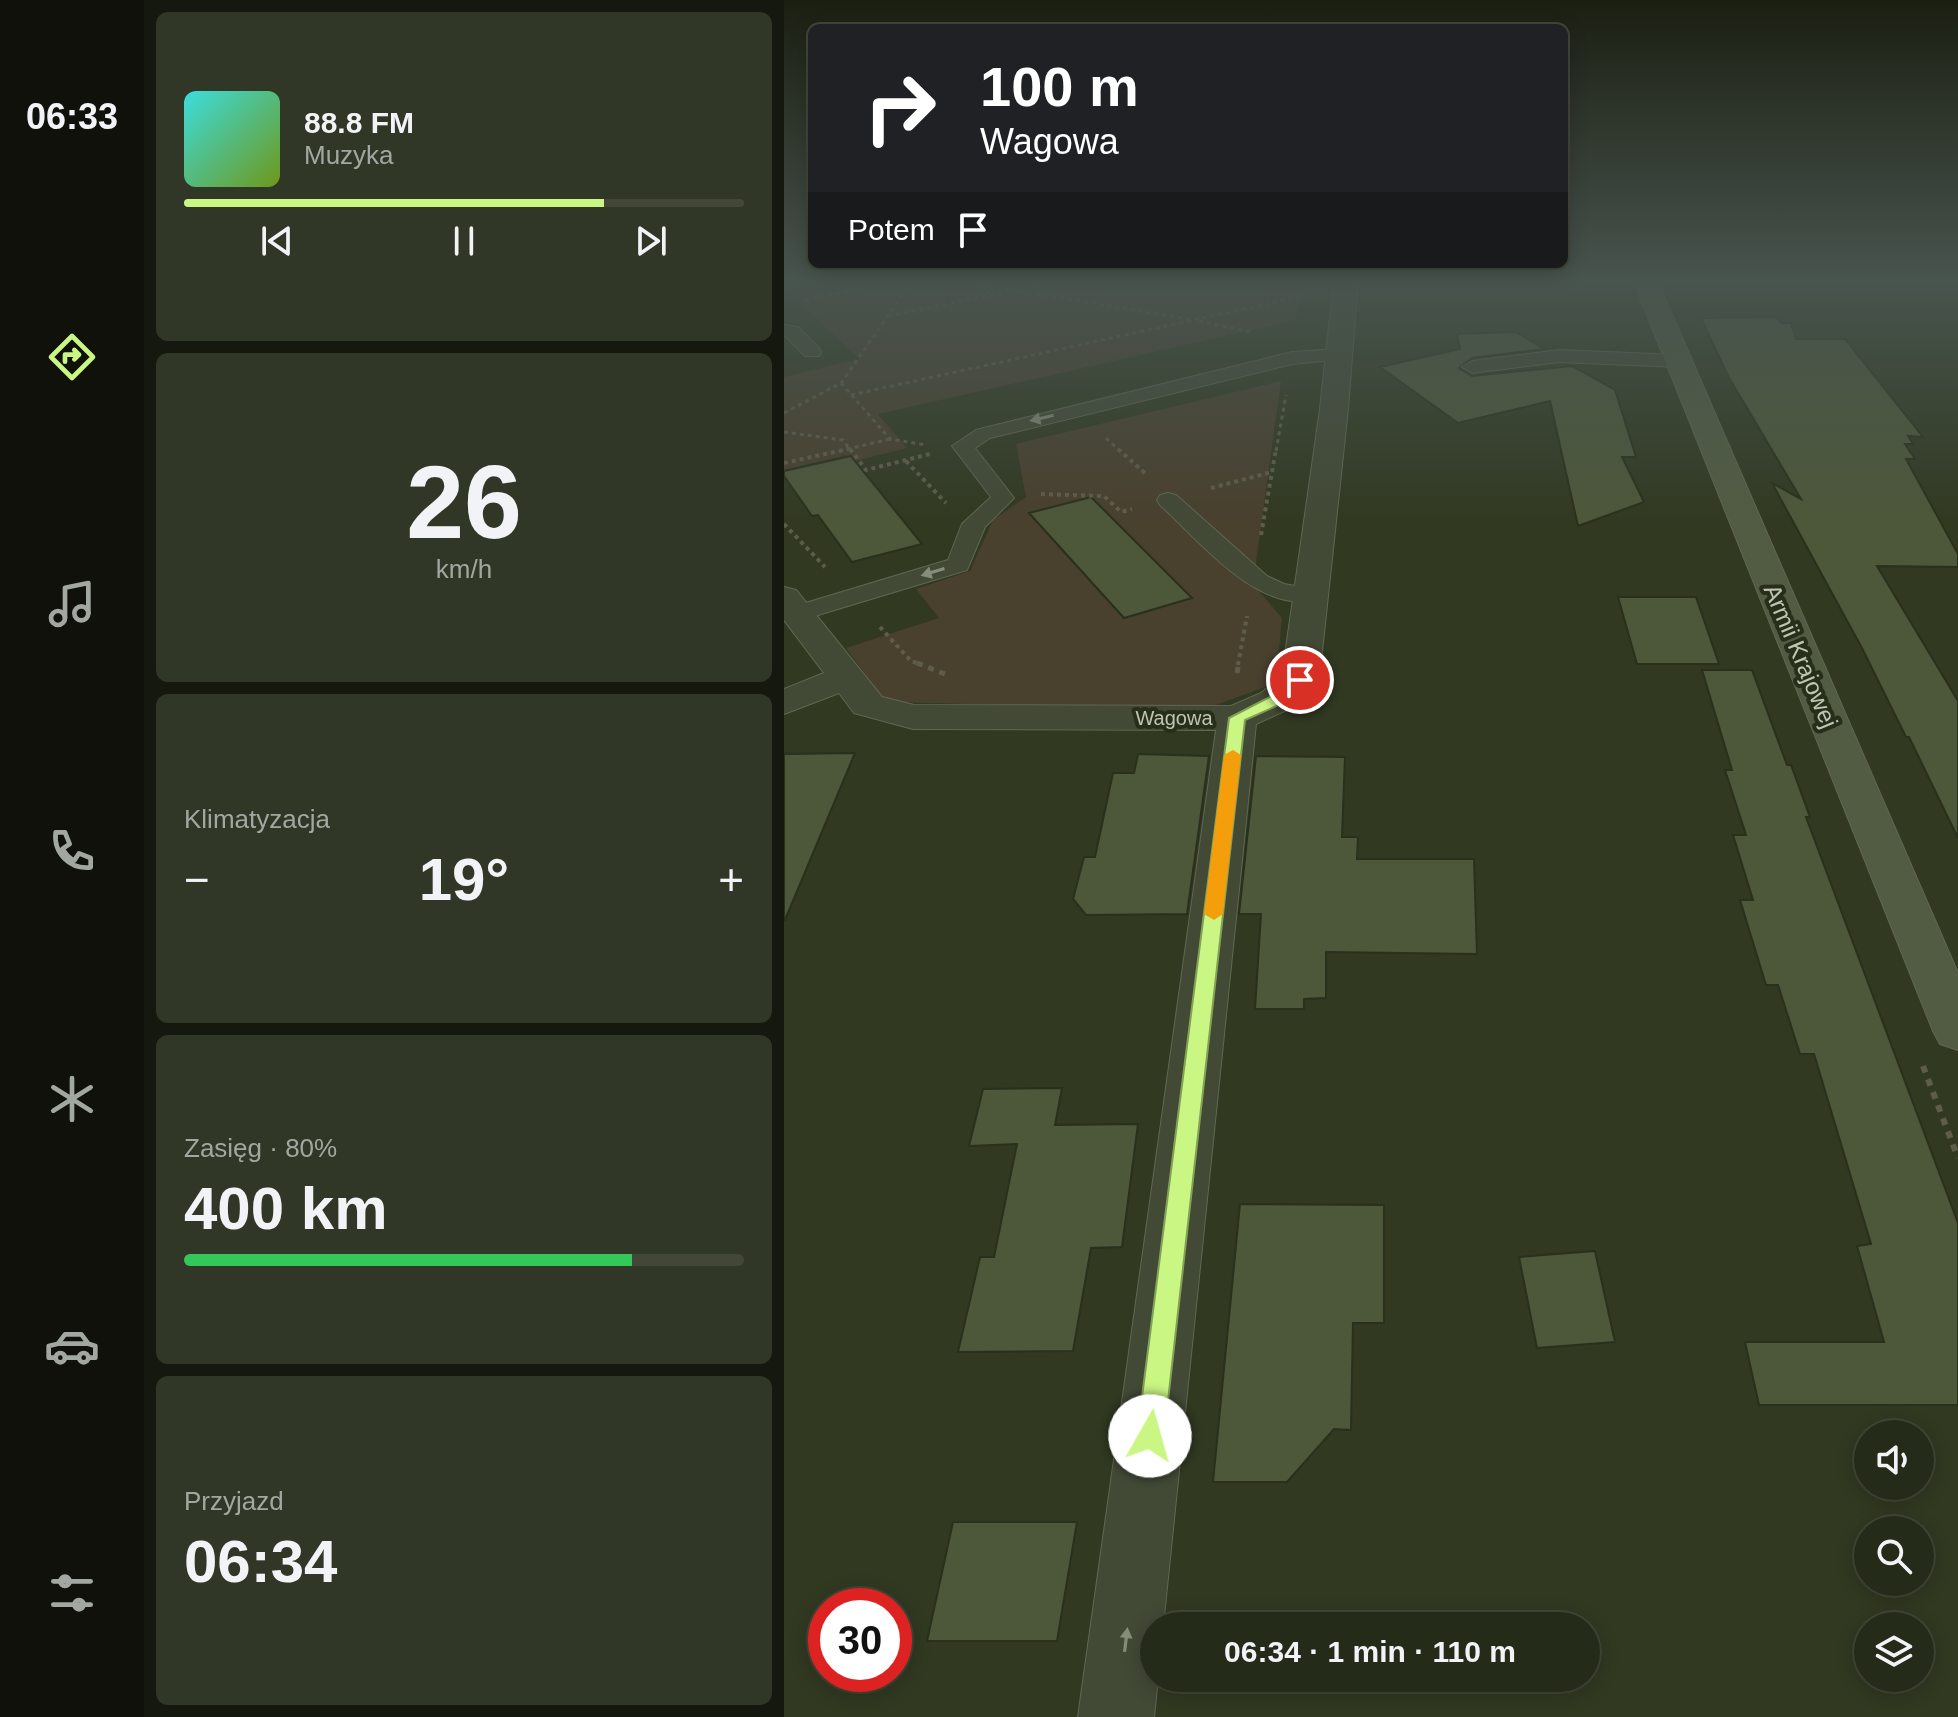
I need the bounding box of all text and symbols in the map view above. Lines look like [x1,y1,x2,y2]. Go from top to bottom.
text: 100 m [980,55,1139,118]
icon: right [848,56,952,160]
text: 06:33 [26,96,118,137]
text: 88.8 FM [304,106,414,139]
text: Wagowa [980,121,1119,162]
text: Muzyka [304,140,394,170]
icon: arrive [951,208,995,252]
text: Potem [848,213,935,246]
icon: previous [255,219,299,263]
icon: pause [442,219,486,263]
icon: next [629,219,673,263]
icon: directions [44,329,100,385]
one-way arrow [1029,412,1054,424]
text: 26 [406,444,522,560]
text: km/h [436,554,492,584]
one-way arrow [920,567,944,579]
icon: music [44,576,100,632]
street label: Armii Krajowej [1759,580,1843,732]
pin [1266,646,1334,714]
icon: arrive [1278,658,1322,702]
street label: Wagowa [1135,707,1213,729]
text: Klimatyzacja [184,804,330,834]
icon: phone [44,823,100,879]
text: 19° [419,846,509,913]
text: − [184,855,210,904]
text: + [718,855,744,904]
icon: climate [44,1071,100,1127]
text: Zasięg · 80% [184,1133,337,1163]
text: 400 km [184,1175,388,1242]
icon: car [44,1318,100,1374]
position arrow [1108,1394,1192,1478]
map controls [1854,1420,1934,1692]
button: sound [1854,1420,1934,1500]
text: Przyjazd [184,1486,284,1516]
button: search [1854,1516,1934,1596]
text: 06:34 [184,1528,337,1595]
icon: filters [44,1565,100,1621]
speed limit sign: 30 [808,1588,912,1692]
button: layers [1854,1612,1934,1692]
one-way arrow [1119,1627,1132,1652]
text: 06:34 · 1 min · 110 m [1224,1635,1516,1668]

